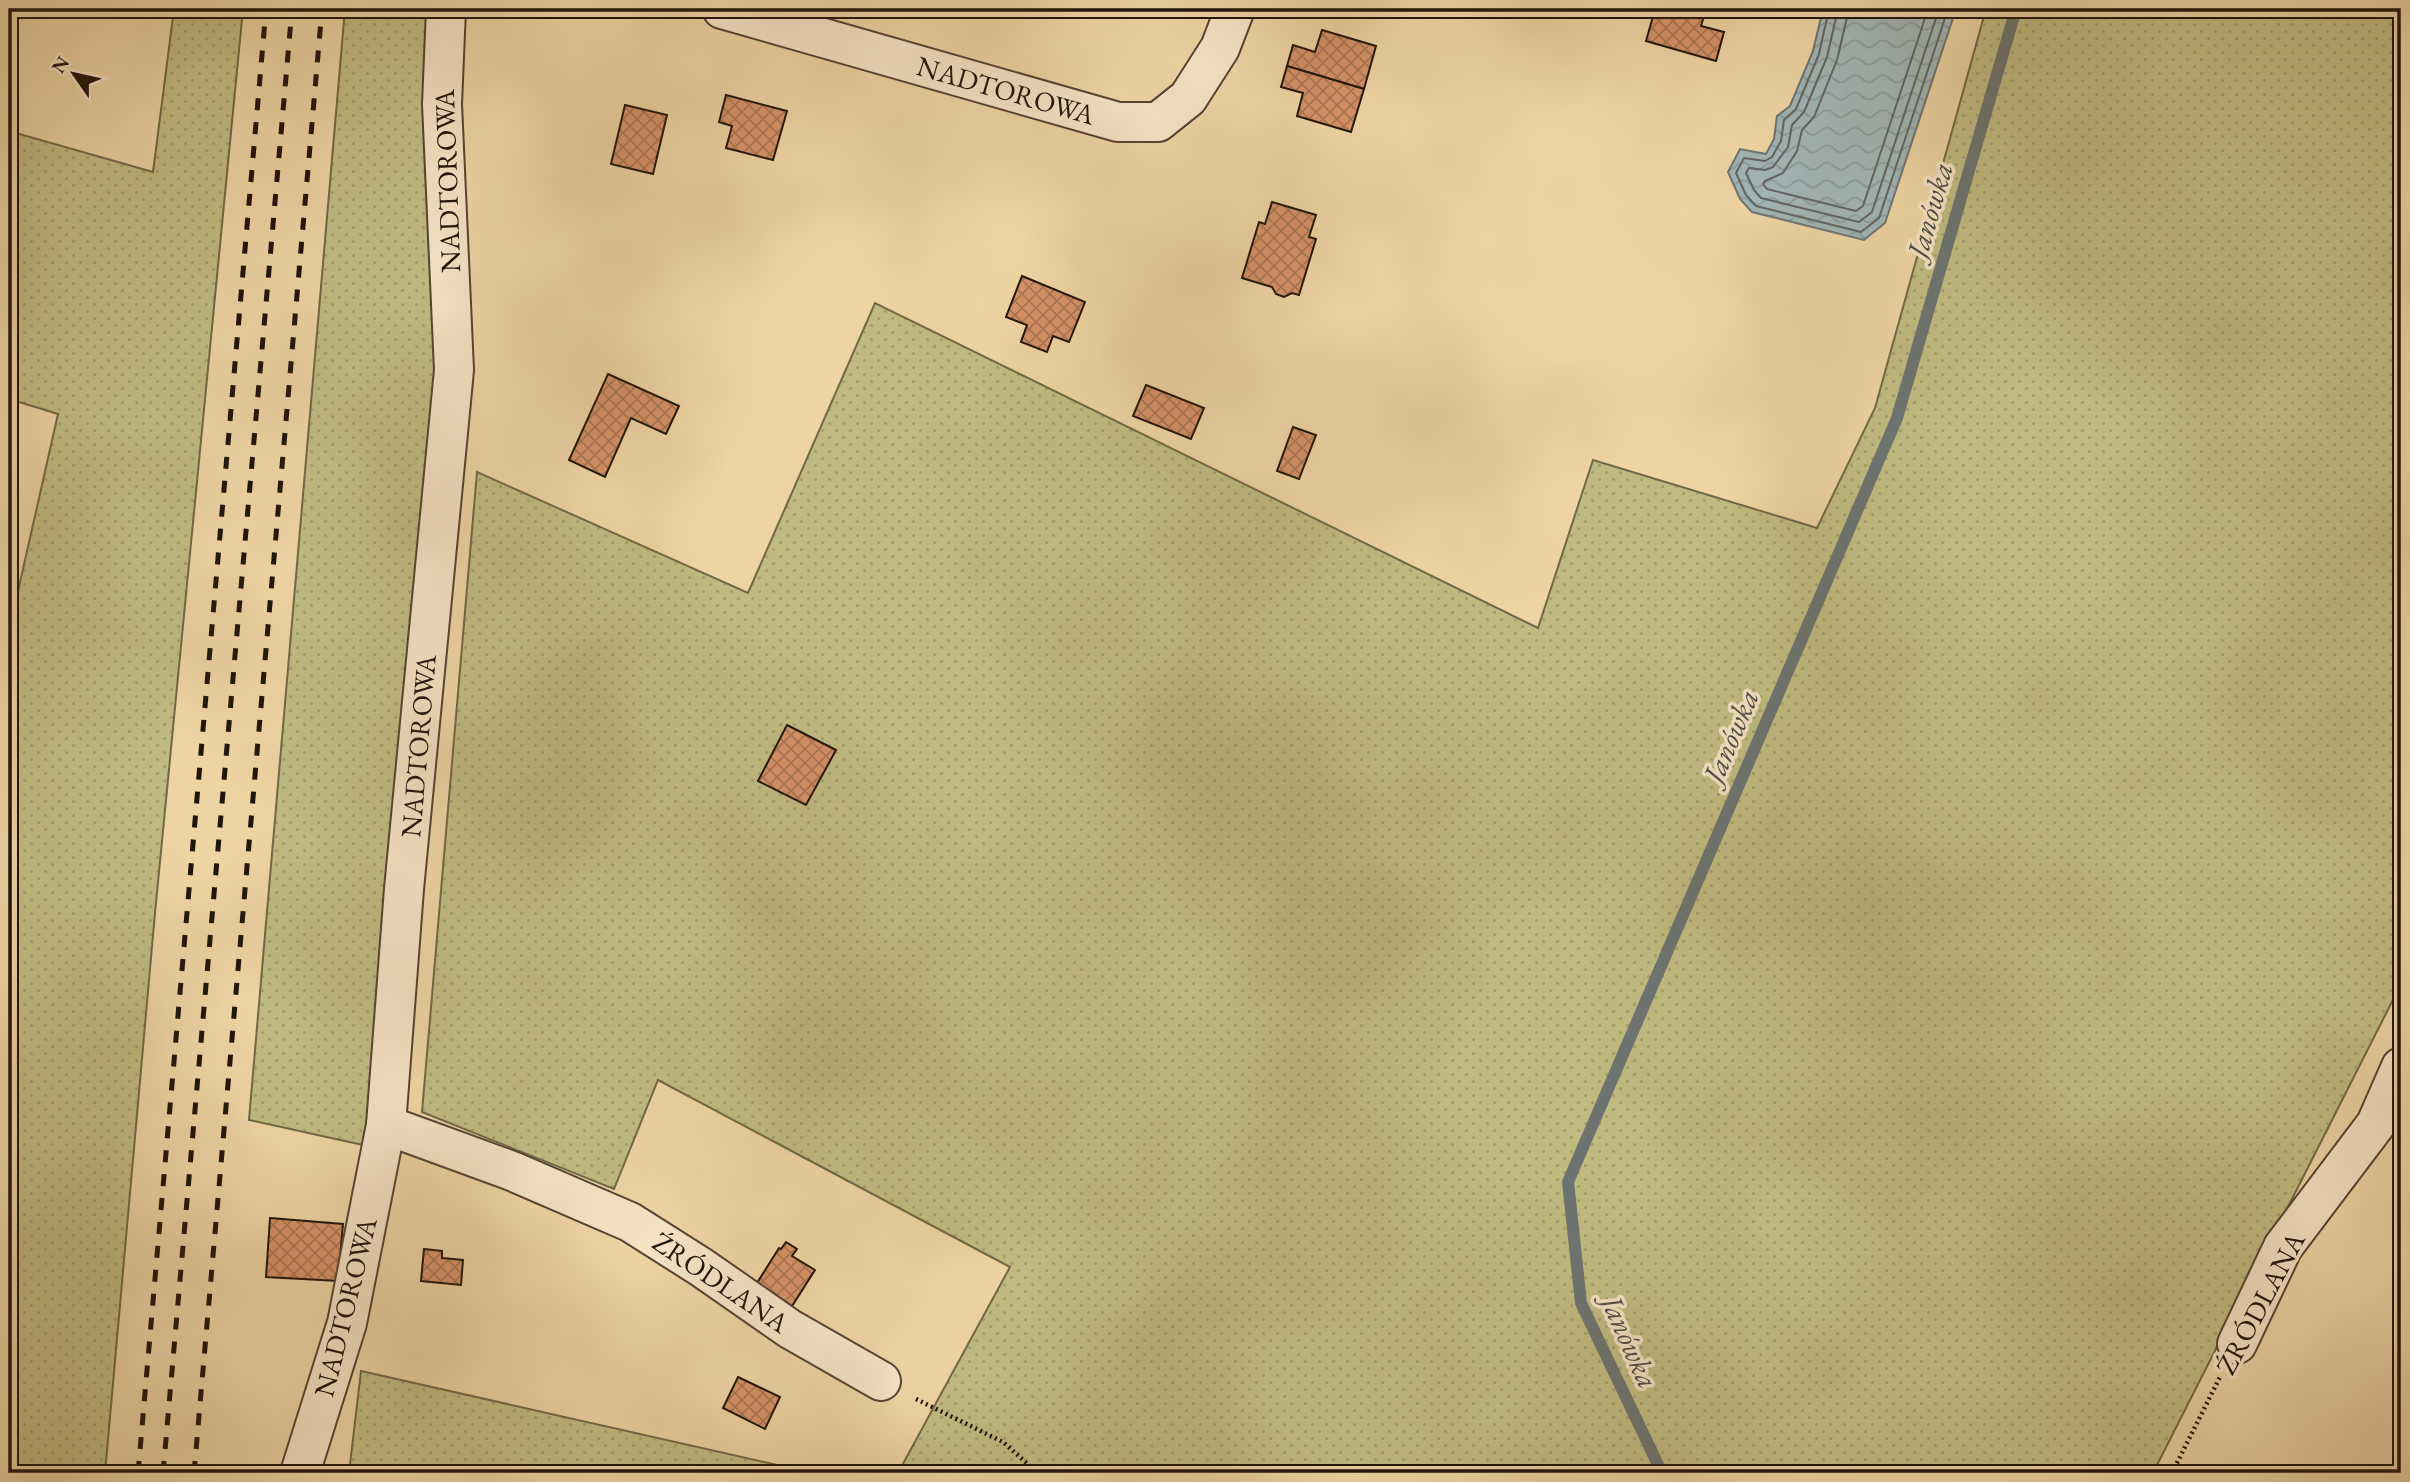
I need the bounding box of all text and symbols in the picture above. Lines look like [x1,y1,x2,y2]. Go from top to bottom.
north arrow [38,38,108,108]
street label: NADTOROWA [913,47,1100,133]
text: N [46,51,75,78]
street label: NADTOROWA [426,88,468,273]
water label: Janówka [1896,158,1962,268]
street label: NADTOROWA [392,652,444,839]
water label: Janówka [1691,683,1767,794]
street label: NADTOROWA [305,1213,385,1400]
street label: ŹRÓDLANA [646,1223,796,1341]
street label: ŹRÓDLANA [2207,1225,2313,1381]
water label: Janówka [1590,1284,1668,1394]

